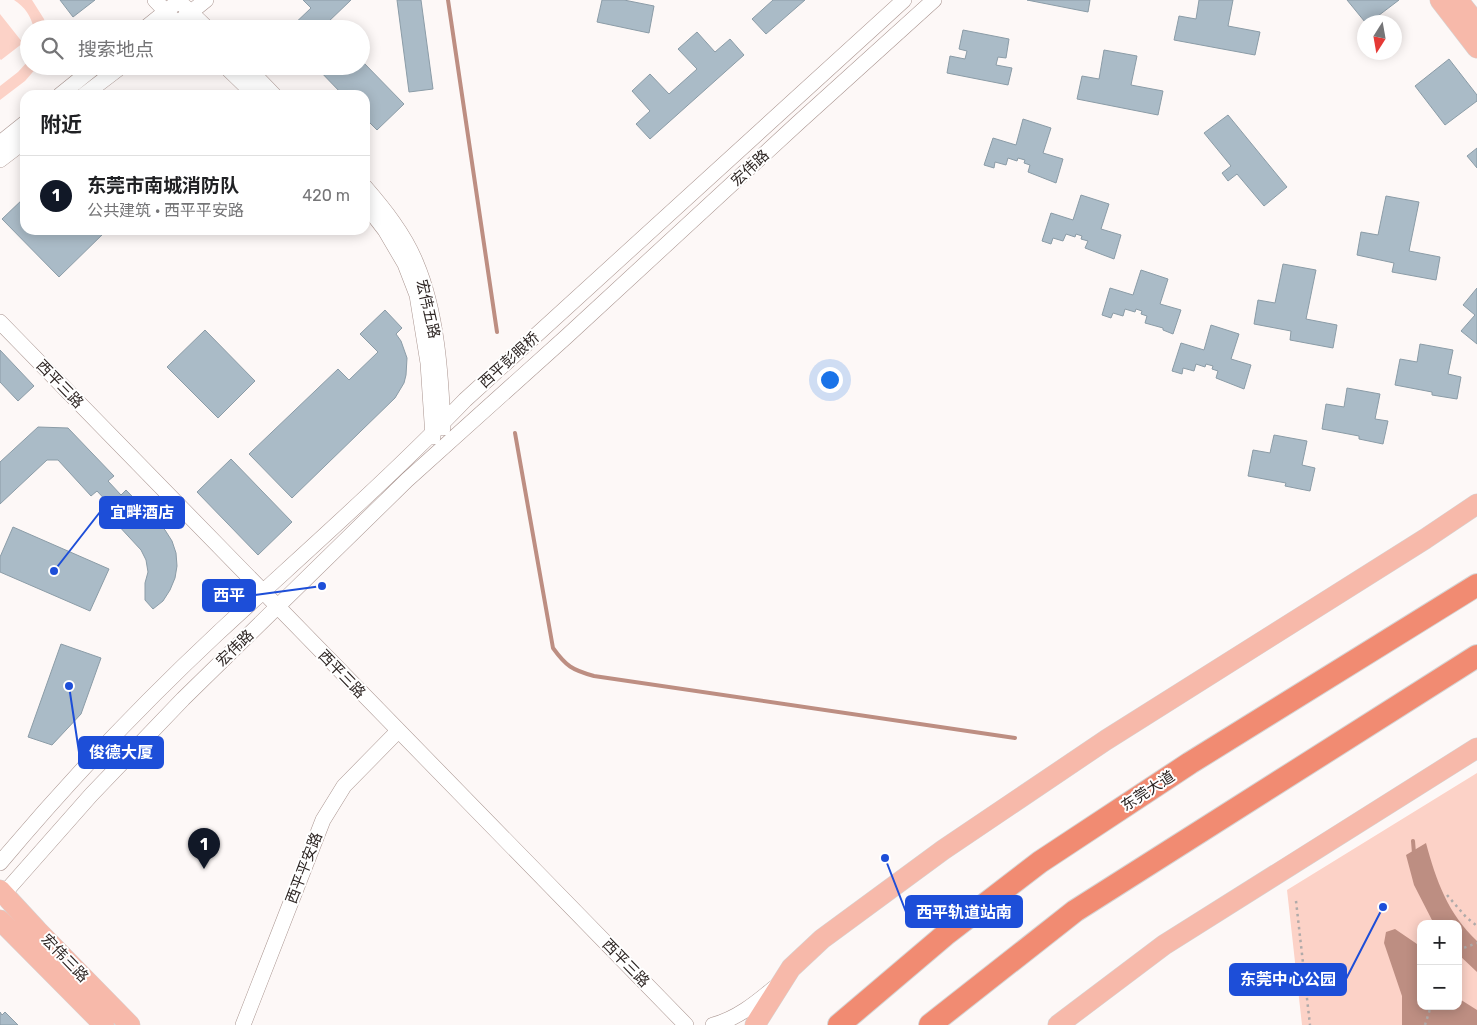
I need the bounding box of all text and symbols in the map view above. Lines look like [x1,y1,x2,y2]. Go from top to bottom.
north arrow [1357,15,1402,60]
search box [20,20,370,75]
icon: search [38,34,66,62]
text: 搜索地点 [78,38,154,61]
text: 附近 [40,112,82,137]
street label: 宏伟路 [727,146,773,190]
text: 东莞市南城消防队 [87,174,239,197]
text: 1 [52,186,60,205]
text: 420 m [302,186,350,205]
text: 公共建筑 · 西平平安路 [87,201,244,220]
street label: 宏伟五路 [412,278,444,340]
street label: 西平彭眼桥 [475,328,543,392]
street label: 西平三路 [33,356,87,412]
your location [817,367,843,393]
callout: 宜畔酒店 [100,497,184,528]
text: 宜畔酒店 [110,503,174,522]
callout: 西平 [203,580,255,611]
text: 西平 [213,586,245,605]
street label: 宏伟路 [213,626,257,670]
street label: 西平三路 [315,646,369,702]
callout: 俊德大厦 [79,737,163,768]
text: 俊德大厦 [89,743,153,762]
street label: 东莞大道 [1118,767,1178,815]
pin: 1 [188,828,220,869]
street label: 西平平安路 [282,830,326,906]
callout: 西平轨道站南 [906,896,1022,927]
text: 西平轨道站南 [916,903,1012,922]
map controls [1417,920,1462,1010]
button: + [1417,920,1462,965]
street label: 宏伟三路 [38,930,92,986]
street label: 西平三路 [599,935,653,991]
callout: 东莞中心公园 [1230,964,1346,995]
button: − [1417,965,1462,1010]
text: 东莞中心公园 [1240,970,1336,989]

